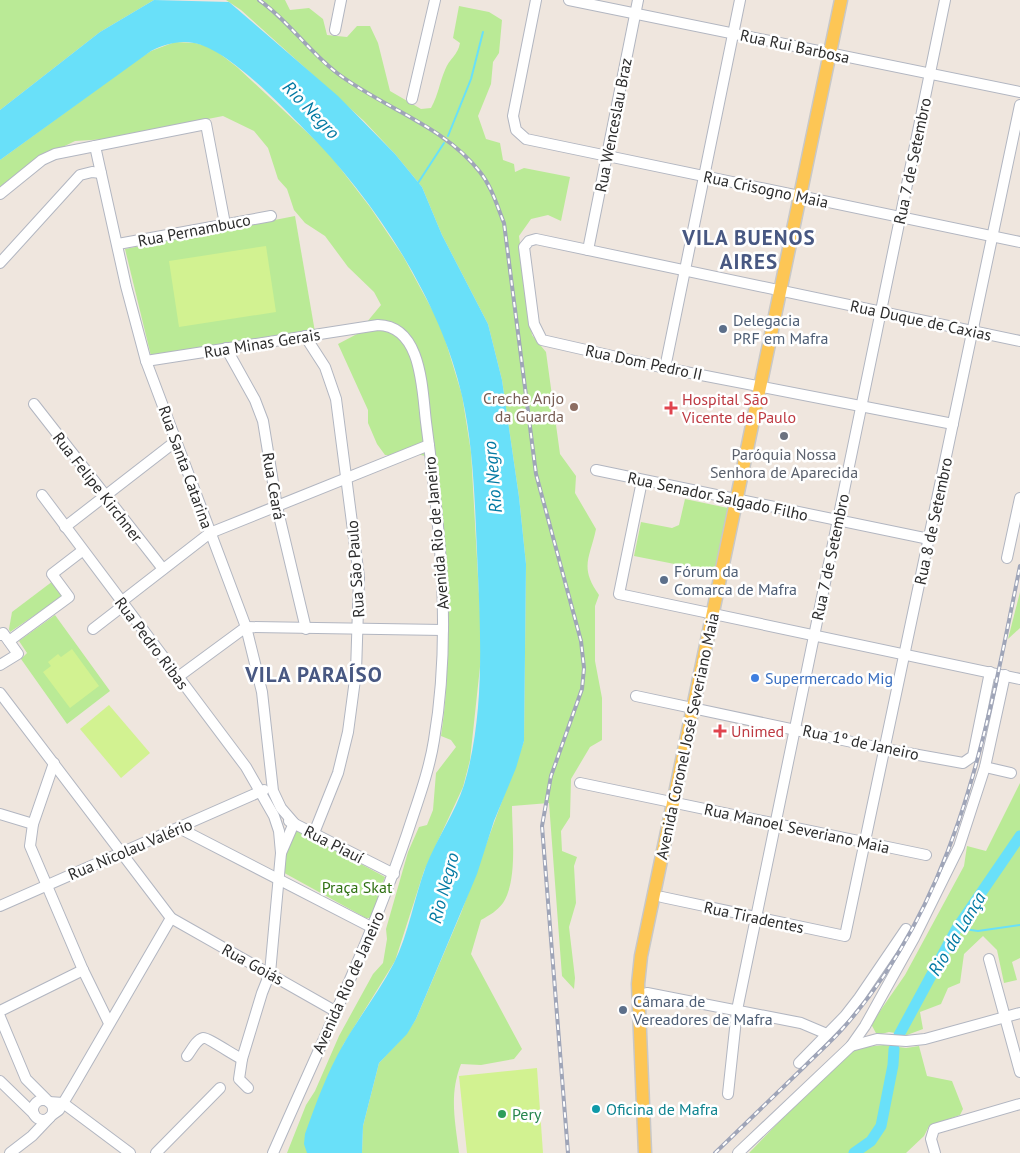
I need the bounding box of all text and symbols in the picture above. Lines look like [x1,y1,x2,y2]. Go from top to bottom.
street label: Rua Rui Barbosa [738,25,852,67]
street label: Rua Wenceslau Braz [590,56,636,194]
water label: Rio Negro [278,76,345,144]
street label: Rua 7 de Setembro [889,96,935,226]
street label: Rua Crisogno Maia [702,166,830,212]
street label: Rua Pernambuco [136,209,252,251]
district label: VILA BUENOS AIRES [681,224,816,275]
street label: Rua Duque de Caxias [849,295,994,345]
place label: Delegacia PRF em Mafra [733,310,828,348]
marker: Delegacia PRF em Mafra [717,323,729,335]
street label: Rua Minas Gerais [203,324,322,362]
street label: Rua Dom Pedro II [584,340,704,384]
place label: Creche Anjo da Guarda [483,388,564,426]
place label: Hospital São Vicente de Paulo [681,389,796,427]
marker: Creche Anjo da Guarda [568,401,580,413]
marker: Hospital São Vicente de Paulo [664,401,678,415]
street label: Rua Santa Catarina [154,403,218,531]
street label: Rua Felipe Kirchner [49,428,148,547]
marker: Paróquia Nossa Senhora de Aparecida [778,430,790,442]
water label: Rio Negro [478,440,507,514]
place label: Paróquia Nossa Senhora de Aparecida [710,444,858,482]
street label: Rua Ceará [258,451,290,521]
street label: Rua 8 de Setembro [910,455,956,587]
street label: Avenida Rio de Janeiro [419,456,453,610]
street label: Rua Senador Salgado Filho [626,467,810,525]
street label: Rua 7 de Setembro [807,492,853,622]
street label: Rua São Paulo [342,520,368,618]
place label: Fórum da Comarca de Mafra [674,561,797,599]
marker: Fórum da Comarca de Mafra [658,574,670,586]
street label: Rua Pedro Ribas [111,593,193,693]
street label: Avenida Coronel José Severiano Maia [651,611,723,861]
district label: VILA PARAÍSO [244,661,383,688]
place label: Supermercado Mig [765,668,893,688]
marker: Supermercado Mig [749,672,761,684]
street label: Rua 1º de Janeiro [801,720,921,764]
place label: Unimed [731,721,784,741]
marker: Unimed [713,724,727,738]
street label: Rua Manoel Severiano Maia [702,799,892,857]
street label: Rua Nicolau Valério [65,814,195,884]
street label: Rua Piauí [301,820,367,868]
water label: Rio Negro [423,850,464,926]
park label: Praça Skat [322,877,393,897]
water label: Rio da Lança [923,888,991,980]
street label: Rua Tiradentes [702,897,806,937]
street label: Avenida Rio de Janeiro [308,908,388,1056]
street label: Rua Goiás [219,939,288,989]
place label: Câmara de Vereadores de Mafra [632,991,773,1029]
marker: Câmara de Vereadores de Mafra [617,1004,629,1016]
place label: Oficina de Mafra [606,1099,718,1119]
marker: Oficina de Mafra [590,1103,602,1115]
place label: Pery [512,1104,542,1124]
marker: Pery [496,1108,508,1120]

